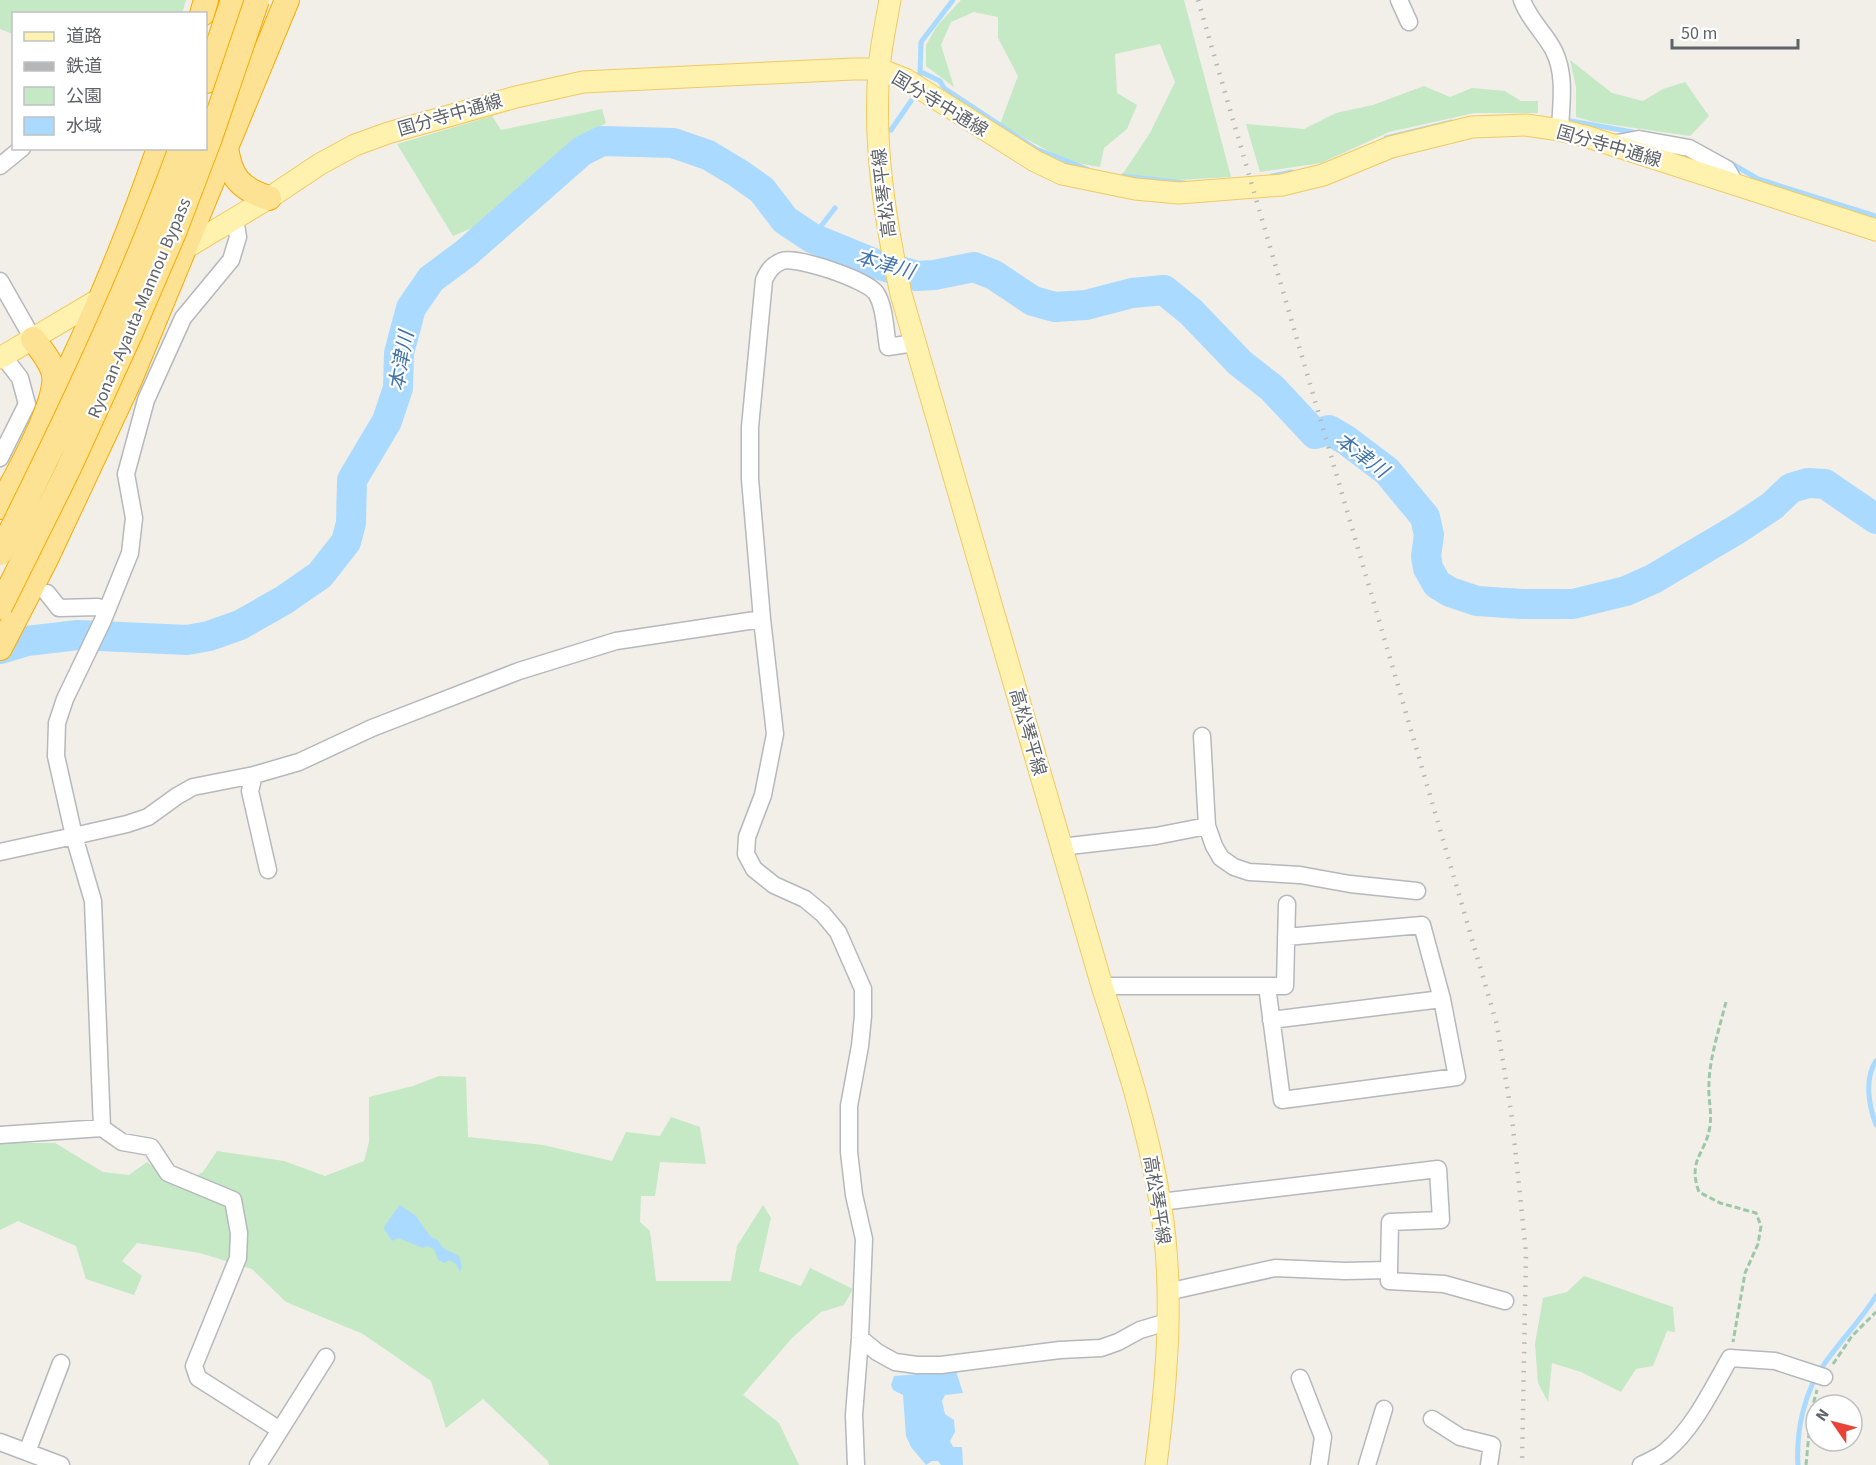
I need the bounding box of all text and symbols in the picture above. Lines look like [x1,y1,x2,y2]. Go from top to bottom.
legend [12,12,207,150]
scale bar [1672,12,1798,50]
text: 50 m [1681,21,1717,46]
text: 道路 [66,24,102,49]
text: 鉄道 [66,54,102,79]
street label: 国分寺中通線 [887,66,992,143]
text: 公園 [66,84,102,109]
street label: 国分寺中通線 [395,89,505,142]
text: 水域 [66,114,102,139]
street label: 国分寺中通線 [1554,120,1664,173]
street label: 高松琴平線 [867,147,902,239]
street label: Ryonan-Ayauta-Mannou Bypass [82,194,197,422]
water label: 本津川 [852,243,919,287]
water label: 本津川 [383,327,421,393]
water label: 本津川 [1329,427,1395,486]
street label: 高松琴平線 [1003,685,1052,779]
street label: 高松琴平線 [1137,1154,1176,1246]
north arrow [1804,1393,1864,1453]
text: N [1810,1404,1835,1426]

